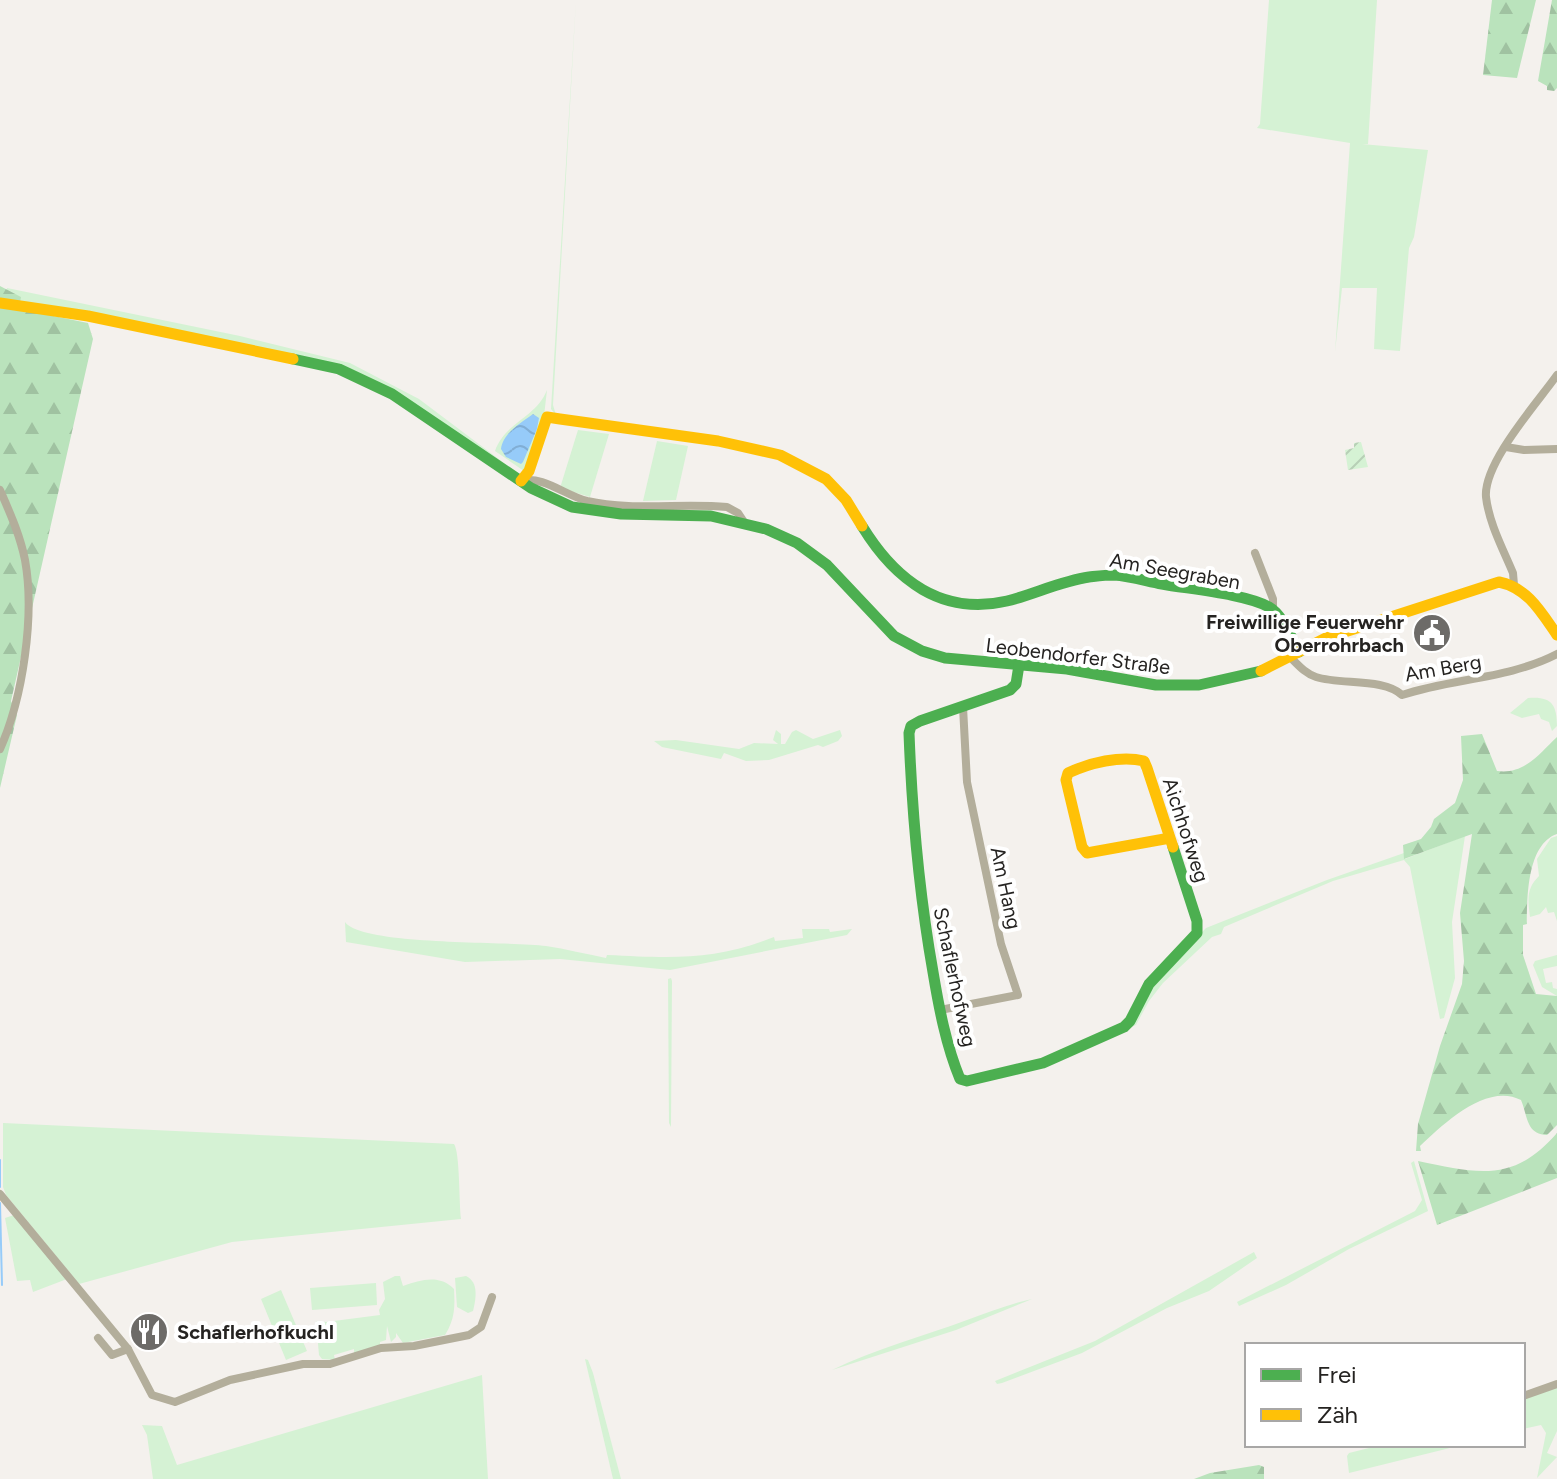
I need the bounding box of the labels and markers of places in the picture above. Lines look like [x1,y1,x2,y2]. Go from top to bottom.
place label: Freiwillige Feuerwehr Oberrohrbach [1206,610,1404,657]
public building icon: Freiwillige Feuerwehr Oberrohrbach [1411,612,1453,654]
restaurant icon: Schaflerhofkuchl [128,1311,170,1353]
place label: Schaflerhofkuchl [177,1320,334,1344]

